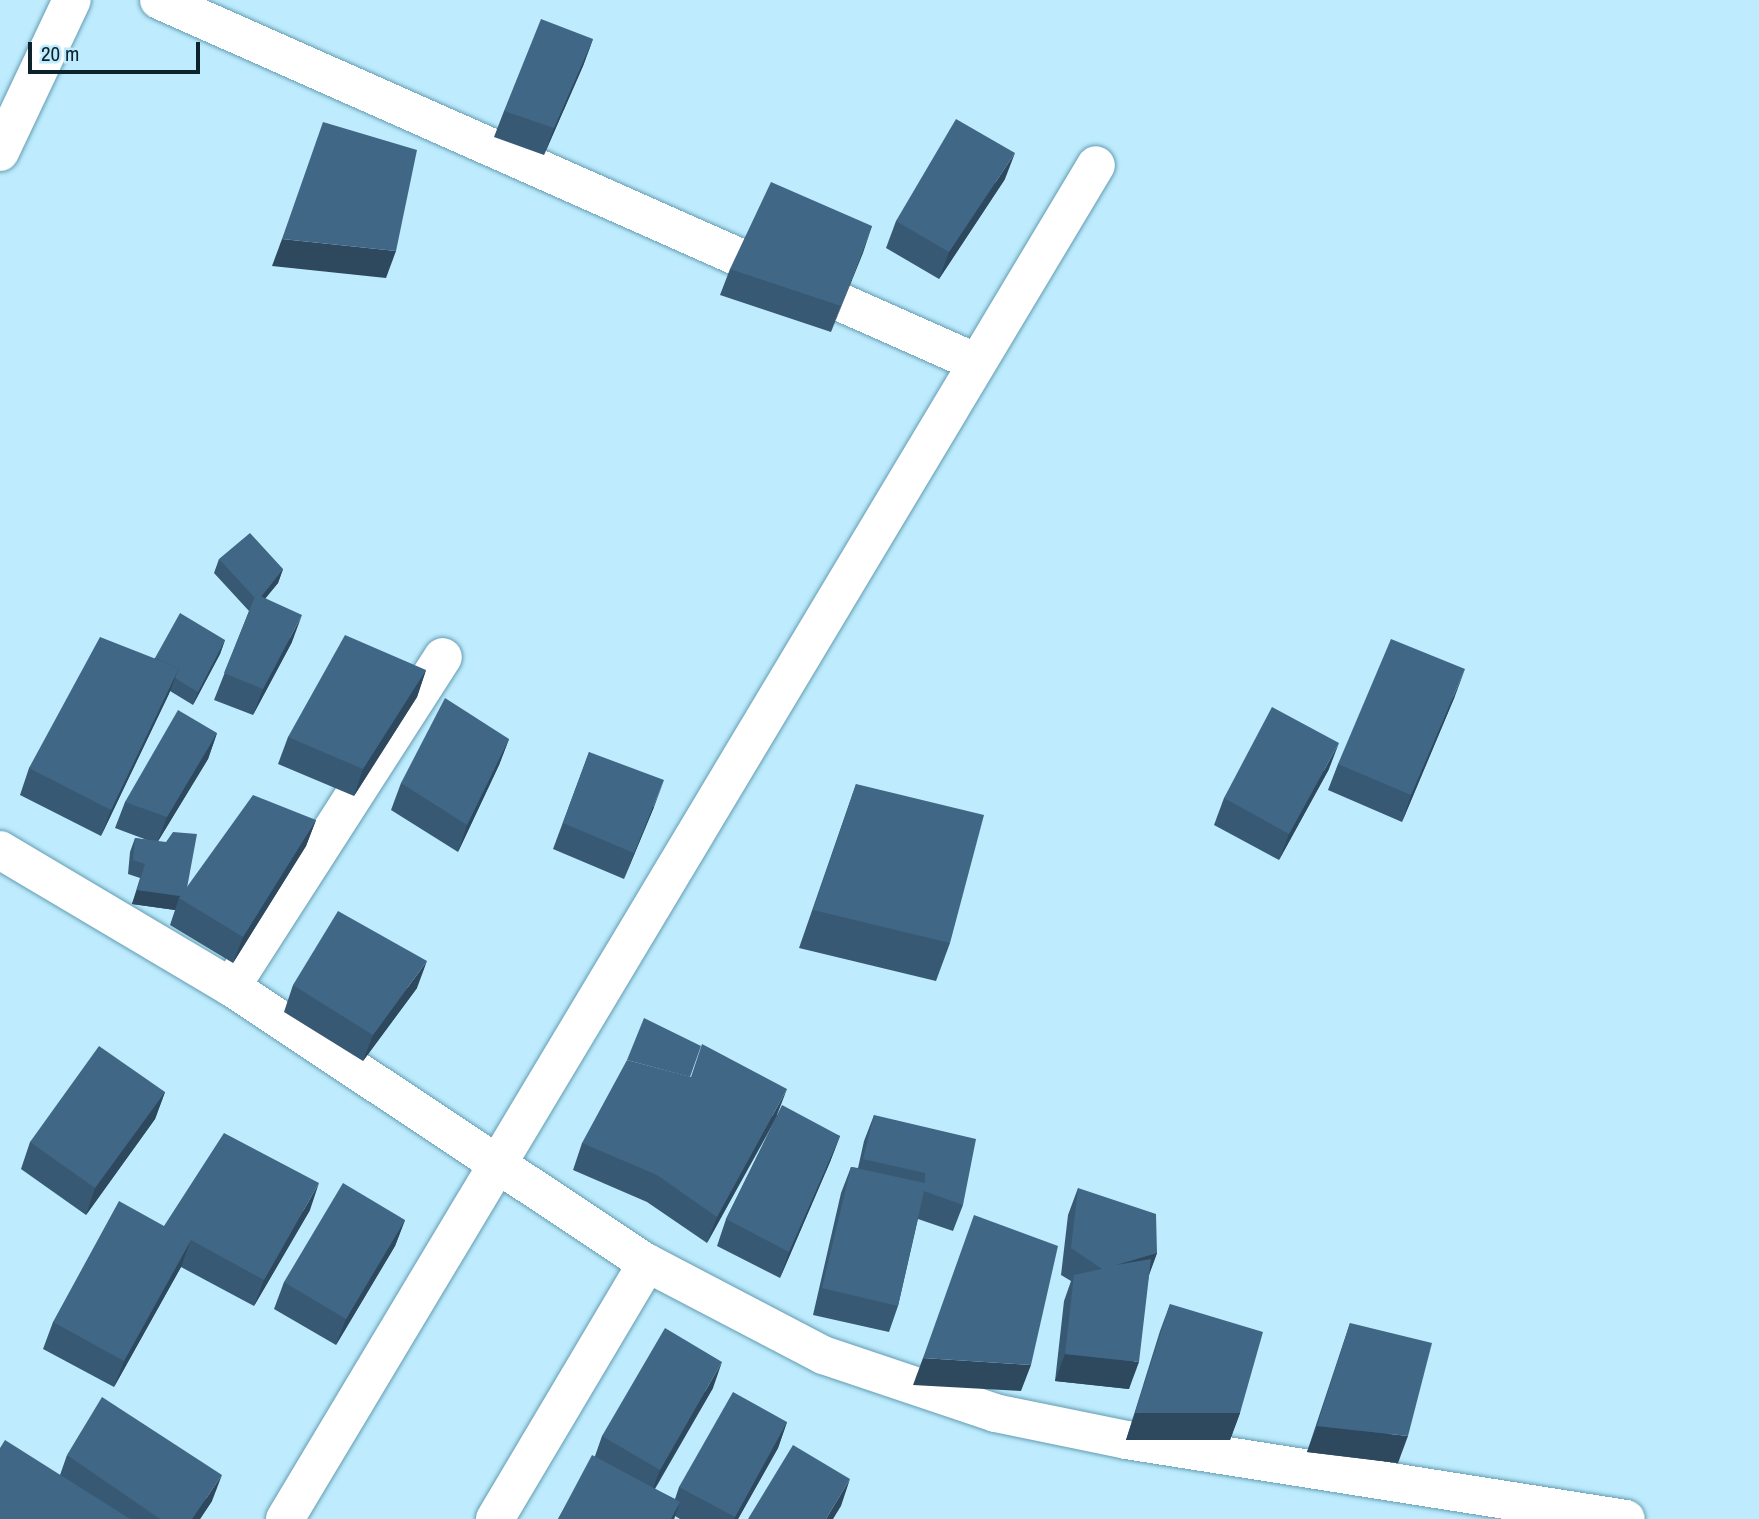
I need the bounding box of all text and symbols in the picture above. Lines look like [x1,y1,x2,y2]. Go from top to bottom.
scale bar [32,28,203,72]
text: 20 m [41,39,79,68]

